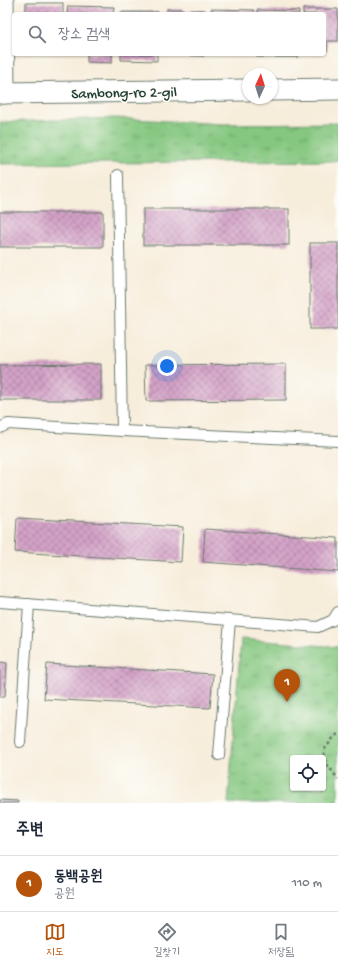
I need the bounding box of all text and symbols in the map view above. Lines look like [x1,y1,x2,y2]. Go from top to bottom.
search box [12,12,326,56]
icon: search [26,23,48,45]
text: 장소 검색 [58,26,110,44]
north arrow [242,68,278,104]
street label: Sambong-ro 2-gil [71,84,177,104]
your location [157,356,177,376]
pin: 1 [274,669,300,702]
map controls [290,755,326,791]
button: locate [290,755,326,791]
text: 주변 [16,821,43,841]
text: 동백공원 [54,868,102,886]
text: 1 [26,876,32,891]
text: 110 m [292,876,322,891]
text: 공원 [54,887,75,902]
tab: 지도 [44,921,66,959]
tab: 길찾기 [153,921,180,959]
tab: 저장됨 [268,921,294,959]

